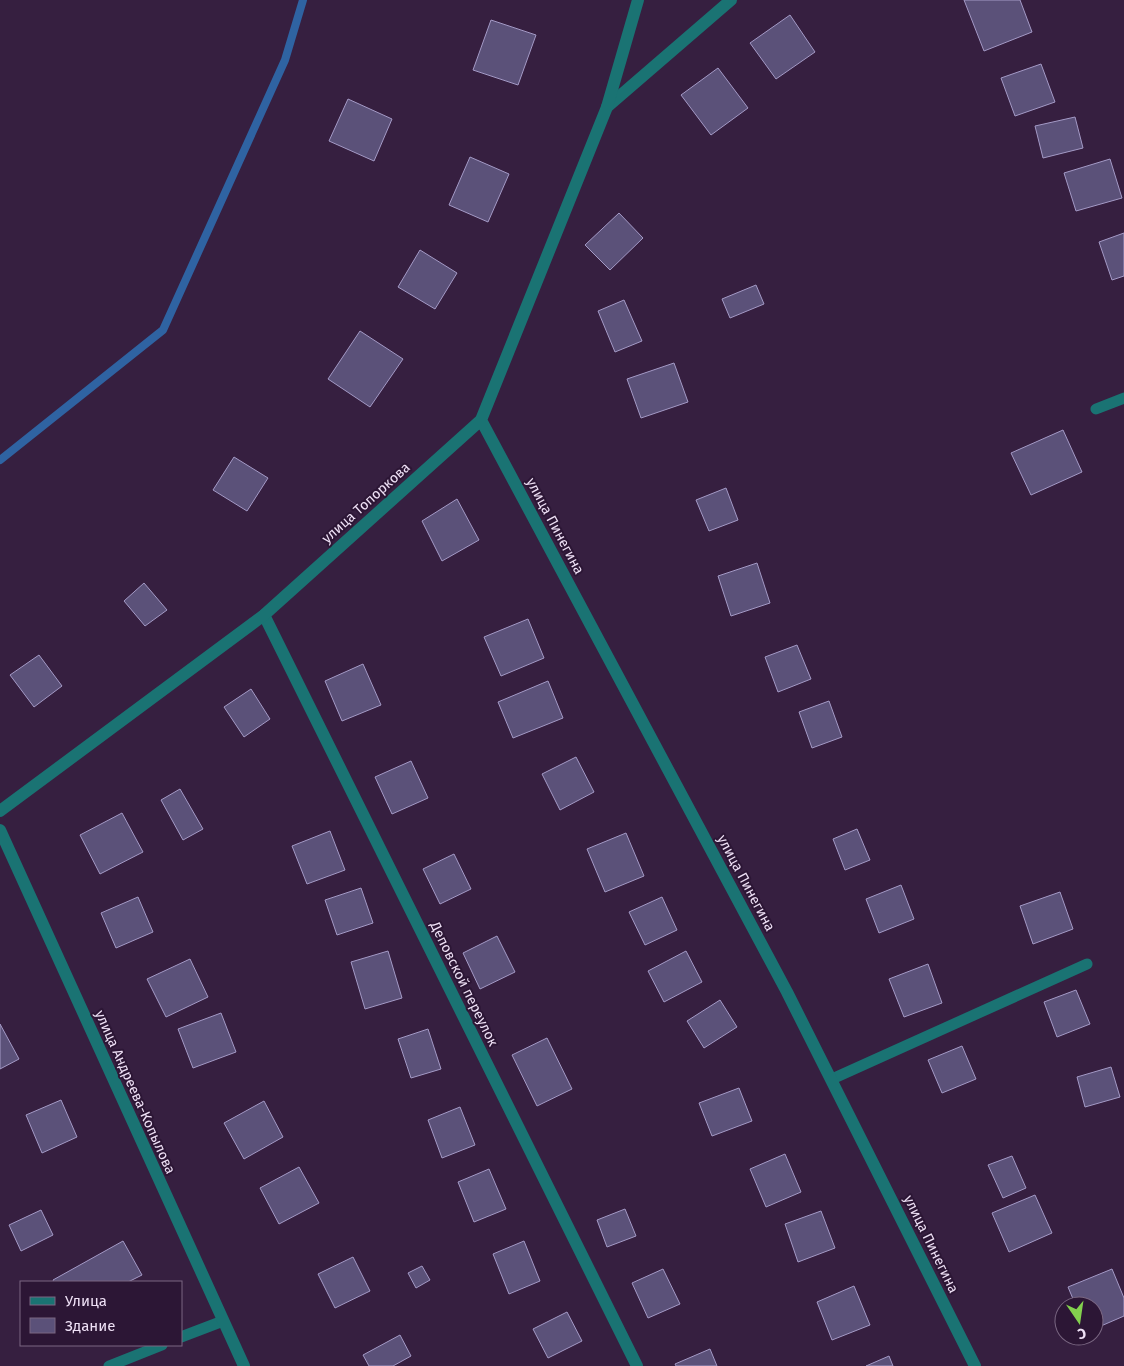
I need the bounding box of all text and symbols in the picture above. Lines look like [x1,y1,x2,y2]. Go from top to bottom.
street label: улица Топоркова [318,459,414,547]
street label: улица Пинегина [522,475,588,577]
street label: улица Пинегина [713,832,779,934]
street label: Деповской переулок [426,918,502,1050]
street label: улица Андреева-Копылова [91,1007,179,1177]
street label: улица Пинегина [900,1192,962,1296]
legend [20,1281,182,1346]
text: Улица [65,1292,107,1310]
north arrow [1054,1296,1104,1346]
text: Здание [65,1317,115,1335]
text: С [1076,1324,1088,1342]

